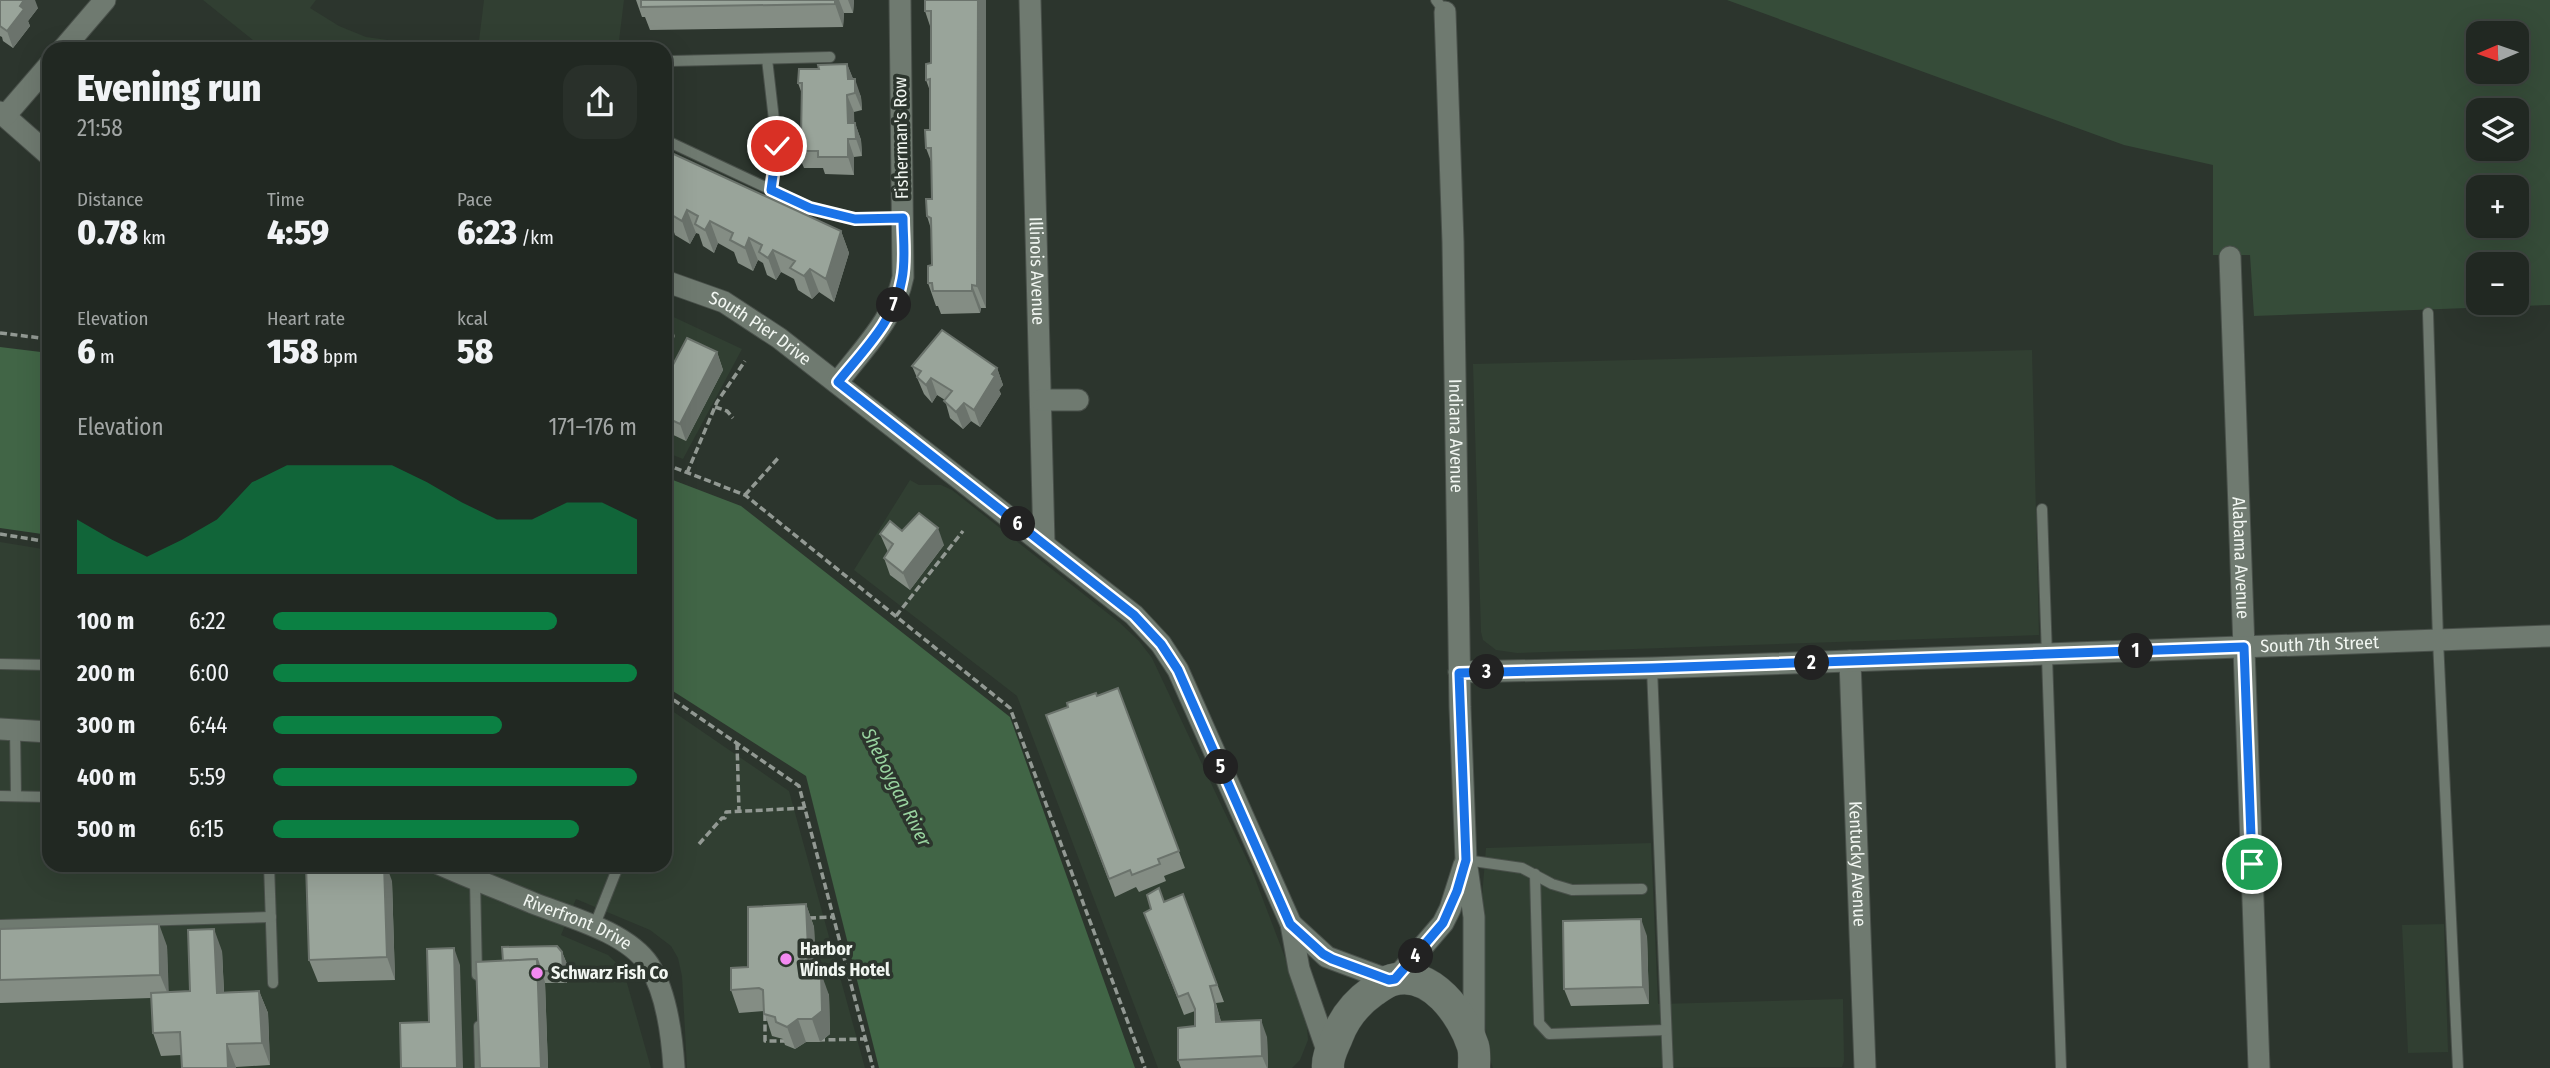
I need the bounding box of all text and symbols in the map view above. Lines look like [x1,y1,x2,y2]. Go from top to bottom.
north arrow [2466,21,2529,84]
map controls [2466,21,2529,315]
text: Evening run [77,65,261,111]
button: share [563,65,637,139]
street label: Fisherman's Row [889,76,913,199]
button: layers [2466,98,2529,161]
text: 21:58 [77,114,123,142]
pin [747,116,807,176]
icon: check [758,127,796,165]
button: + [2466,175,2529,238]
text: Distance [77,188,144,211]
text: Time [267,188,305,211]
text: Pace [457,188,492,211]
text: 0.78 [77,211,138,253]
text: 4:59 [267,211,329,253]
text: 6:23 [457,211,517,253]
street label: Illinois Avenue [1025,216,1049,325]
text: km [138,226,166,249]
text: /km [517,226,554,249]
button: − [2466,252,2529,315]
street label: South Pier Drive [706,287,816,370]
pin: 7 [876,288,912,322]
text: 7 [889,293,898,316]
text: Elevation [77,307,149,330]
text: Heart rate [267,307,345,330]
text: kcal [457,307,488,330]
text: 6 [77,330,96,372]
text: 158 [267,330,319,372]
text: 58 [457,330,493,372]
text: m [96,345,115,368]
text: bpm [319,345,358,368]
street label: Indiana Avenue [1444,379,1468,493]
text: Elevation [77,413,164,441]
text: 171–176 m [548,413,637,441]
street label: Alabama Avenue [2228,496,2254,619]
pin: 6 [1000,506,1036,542]
text: 6 [1013,512,1022,535]
text: 100 m [77,607,134,635]
text: 6:22 [189,607,226,635]
street label: South 7th Street [2260,631,2379,657]
pin: 1 [2118,634,2154,668]
text: 1 [2131,639,2140,662]
pin: 2 [1794,646,1829,680]
text: 2 [1807,651,1816,674]
pin: 3 [1470,654,1504,690]
text: 200 m [77,659,135,687]
text: 6:00 [189,659,229,687]
text: 3 [1482,660,1491,683]
text: 300 m [77,711,135,739]
text: 6:44 [189,711,227,739]
water label: Sheboygan River [856,723,937,851]
pin: 5 [1204,750,1238,784]
text: 5 [1216,755,1225,778]
text: 400 m [77,763,136,791]
text: 5:59 [189,763,226,791]
street label: Kentucky Avenue [1844,801,1871,927]
text: 500 m [77,815,136,843]
text: 6:15 [189,815,224,843]
pin [2222,834,2282,894]
icon: arrive [2233,845,2271,883]
street label: Riverfront Drive [520,889,636,955]
place label: Harbor Winds Hotel [800,938,890,981]
pin: 4 [1398,939,1434,974]
text: 4 [1411,944,1420,967]
marker: Harbor Winds Hotel [778,951,794,967]
place label: Schwarz Fish Co [551,962,669,984]
marker: Schwarz Fish Co [529,965,545,981]

